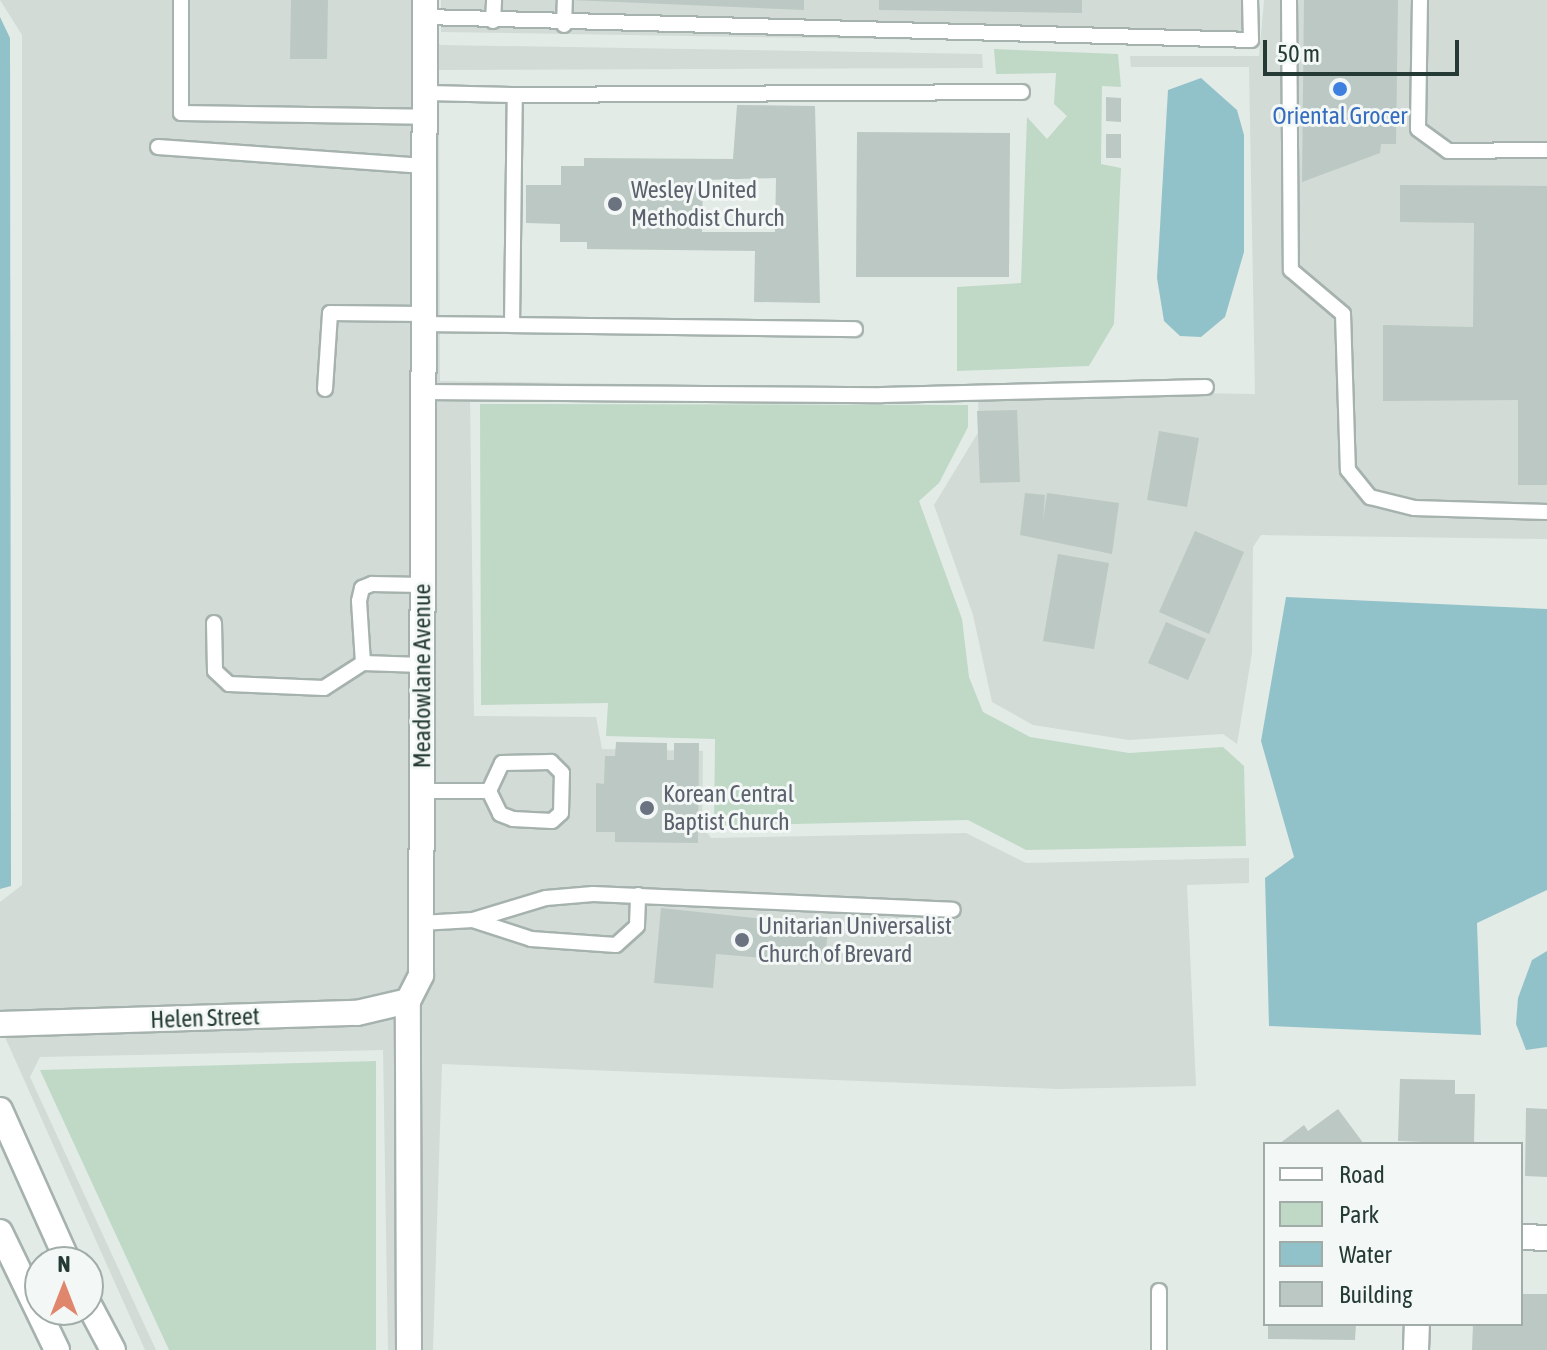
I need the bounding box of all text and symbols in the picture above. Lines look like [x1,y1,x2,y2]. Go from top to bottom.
scale bar [1267,24,1463,74]
text: 50 m [1277,40,1320,67]
marker: Oriental Grocer [1331,80,1349,98]
place label: Oriental Grocer [1273,102,1407,130]
place label: Wesley United Methodist Church [631,176,785,232]
marker: Wesley United Methodist Church [606,195,624,213]
street label: Meadowlane Avenue [408,584,436,768]
place label: Korean Central Baptist Church [663,780,794,836]
marker: Korean Central Baptist Church [638,799,656,817]
place label: Unitarian Universalist Church of Brevard [758,912,952,968]
marker: Unitarian Universalist Church of Brevard [733,931,751,949]
street label: Helen Street [150,1002,260,1034]
legend [1263,1142,1523,1326]
text: Road [1339,1161,1385,1188]
text: Park [1339,1201,1379,1228]
text: Water [1339,1241,1392,1268]
north arrow [24,1246,104,1326]
text: N [58,1251,70,1277]
text: Building [1339,1281,1412,1308]

